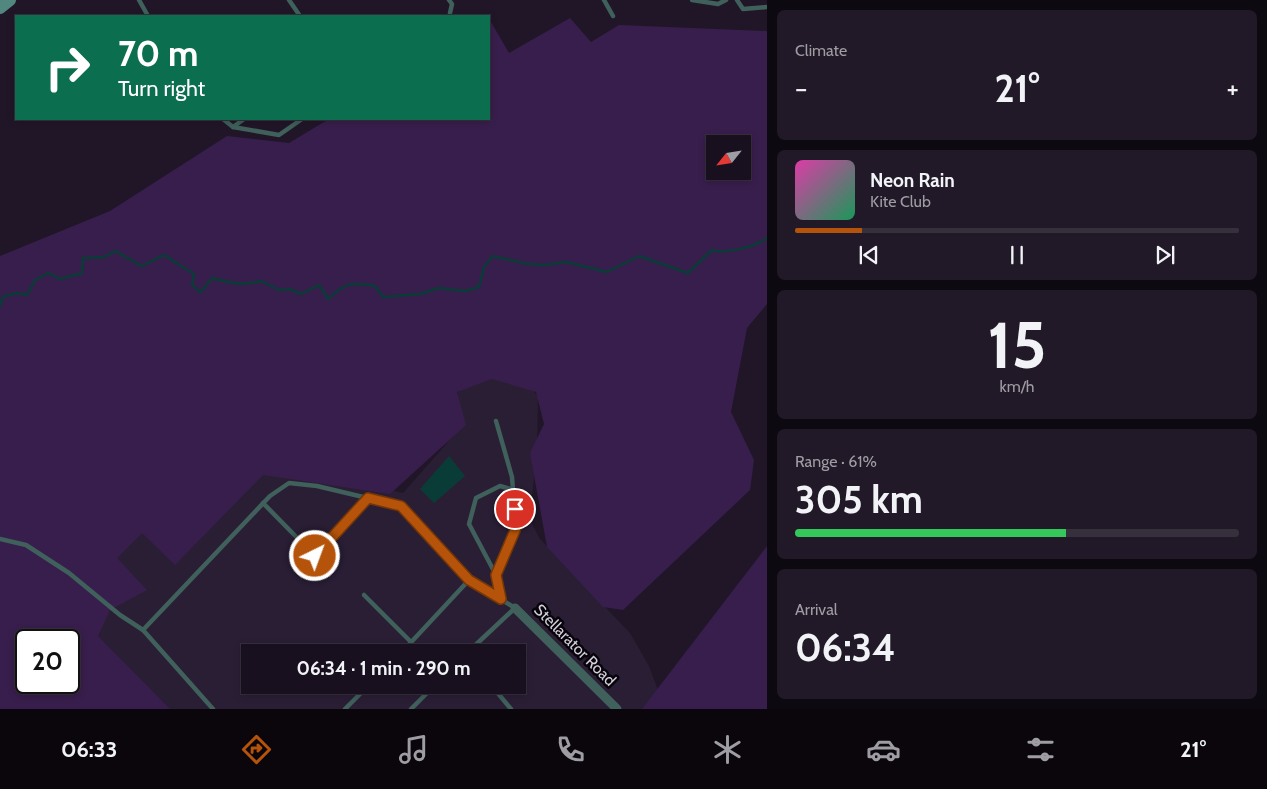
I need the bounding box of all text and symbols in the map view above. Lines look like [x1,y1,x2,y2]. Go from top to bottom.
text: 70 m [118,32,199,75]
icon: right [35,35,100,100]
text: Climate [795,41,847,60]
text: 21° [994,65,1040,112]
text: − [795,71,807,105]
text: + [1227,71,1239,105]
text: Turn right [118,75,205,102]
north arrow [706,135,751,180]
map controls [706,135,751,180]
text: Neon Rain [870,169,955,192]
text: Kite Club [870,192,931,211]
icon: previous [855,241,883,269]
icon: pause [1003,241,1031,269]
icon: next [1151,241,1179,269]
text: 15 [988,305,1046,384]
text: km/h [999,377,1035,396]
text: Range · 61% [795,452,877,471]
text: 305 km [795,476,923,523]
pin [494,488,536,530]
icon: arrive [501,495,529,523]
position arrow [288,529,340,581]
street label: Stellarator Road [530,600,620,690]
text: Arrival [795,600,838,619]
text: 06:34 [795,624,896,671]
speed limit sign: 20 [15,629,80,694]
text: 06:34 · 1 min · 290 m [296,657,471,680]
icon: directions [239,732,274,767]
icon: music [396,732,431,767]
icon: phone [553,732,588,767]
icon: climate [710,732,745,767]
icon: car [866,732,901,767]
icon: filters [1023,732,1058,767]
text: 06:33 [61,736,117,763]
text: 21° [1180,736,1206,763]

